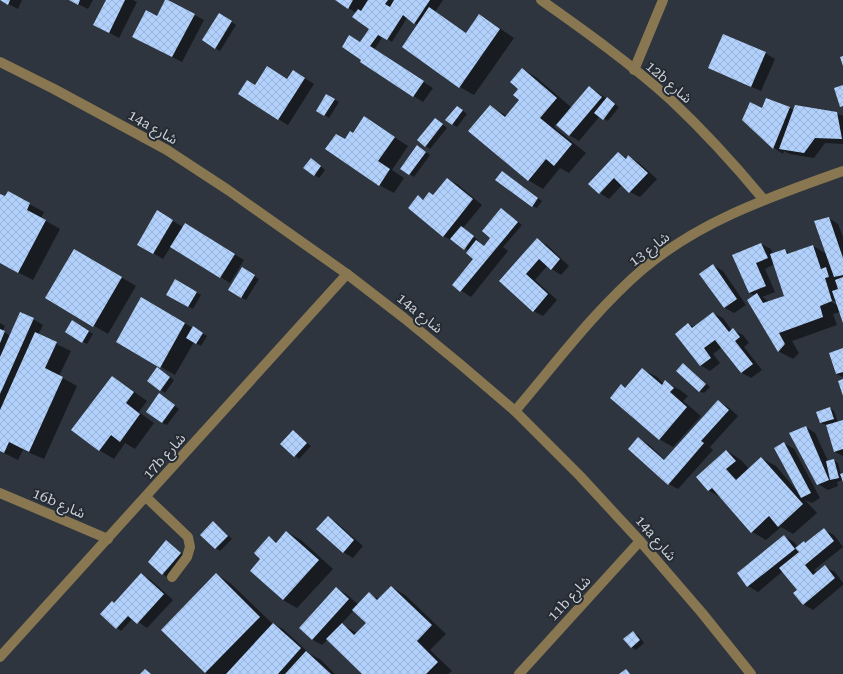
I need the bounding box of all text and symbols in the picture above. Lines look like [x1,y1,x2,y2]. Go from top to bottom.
street label: 12b شارع [641,58,695,109]
street label: 14a شارع [124,107,180,150]
street label: شارع 13 [626,229,674,272]
street label: 14a شارع [392,290,446,339]
street label: 17b شارع [139,430,191,484]
street label: 16b شارع [29,485,88,524]
street label: 14a شارع [630,512,680,566]
street label: 11b شارع [544,572,596,626]

